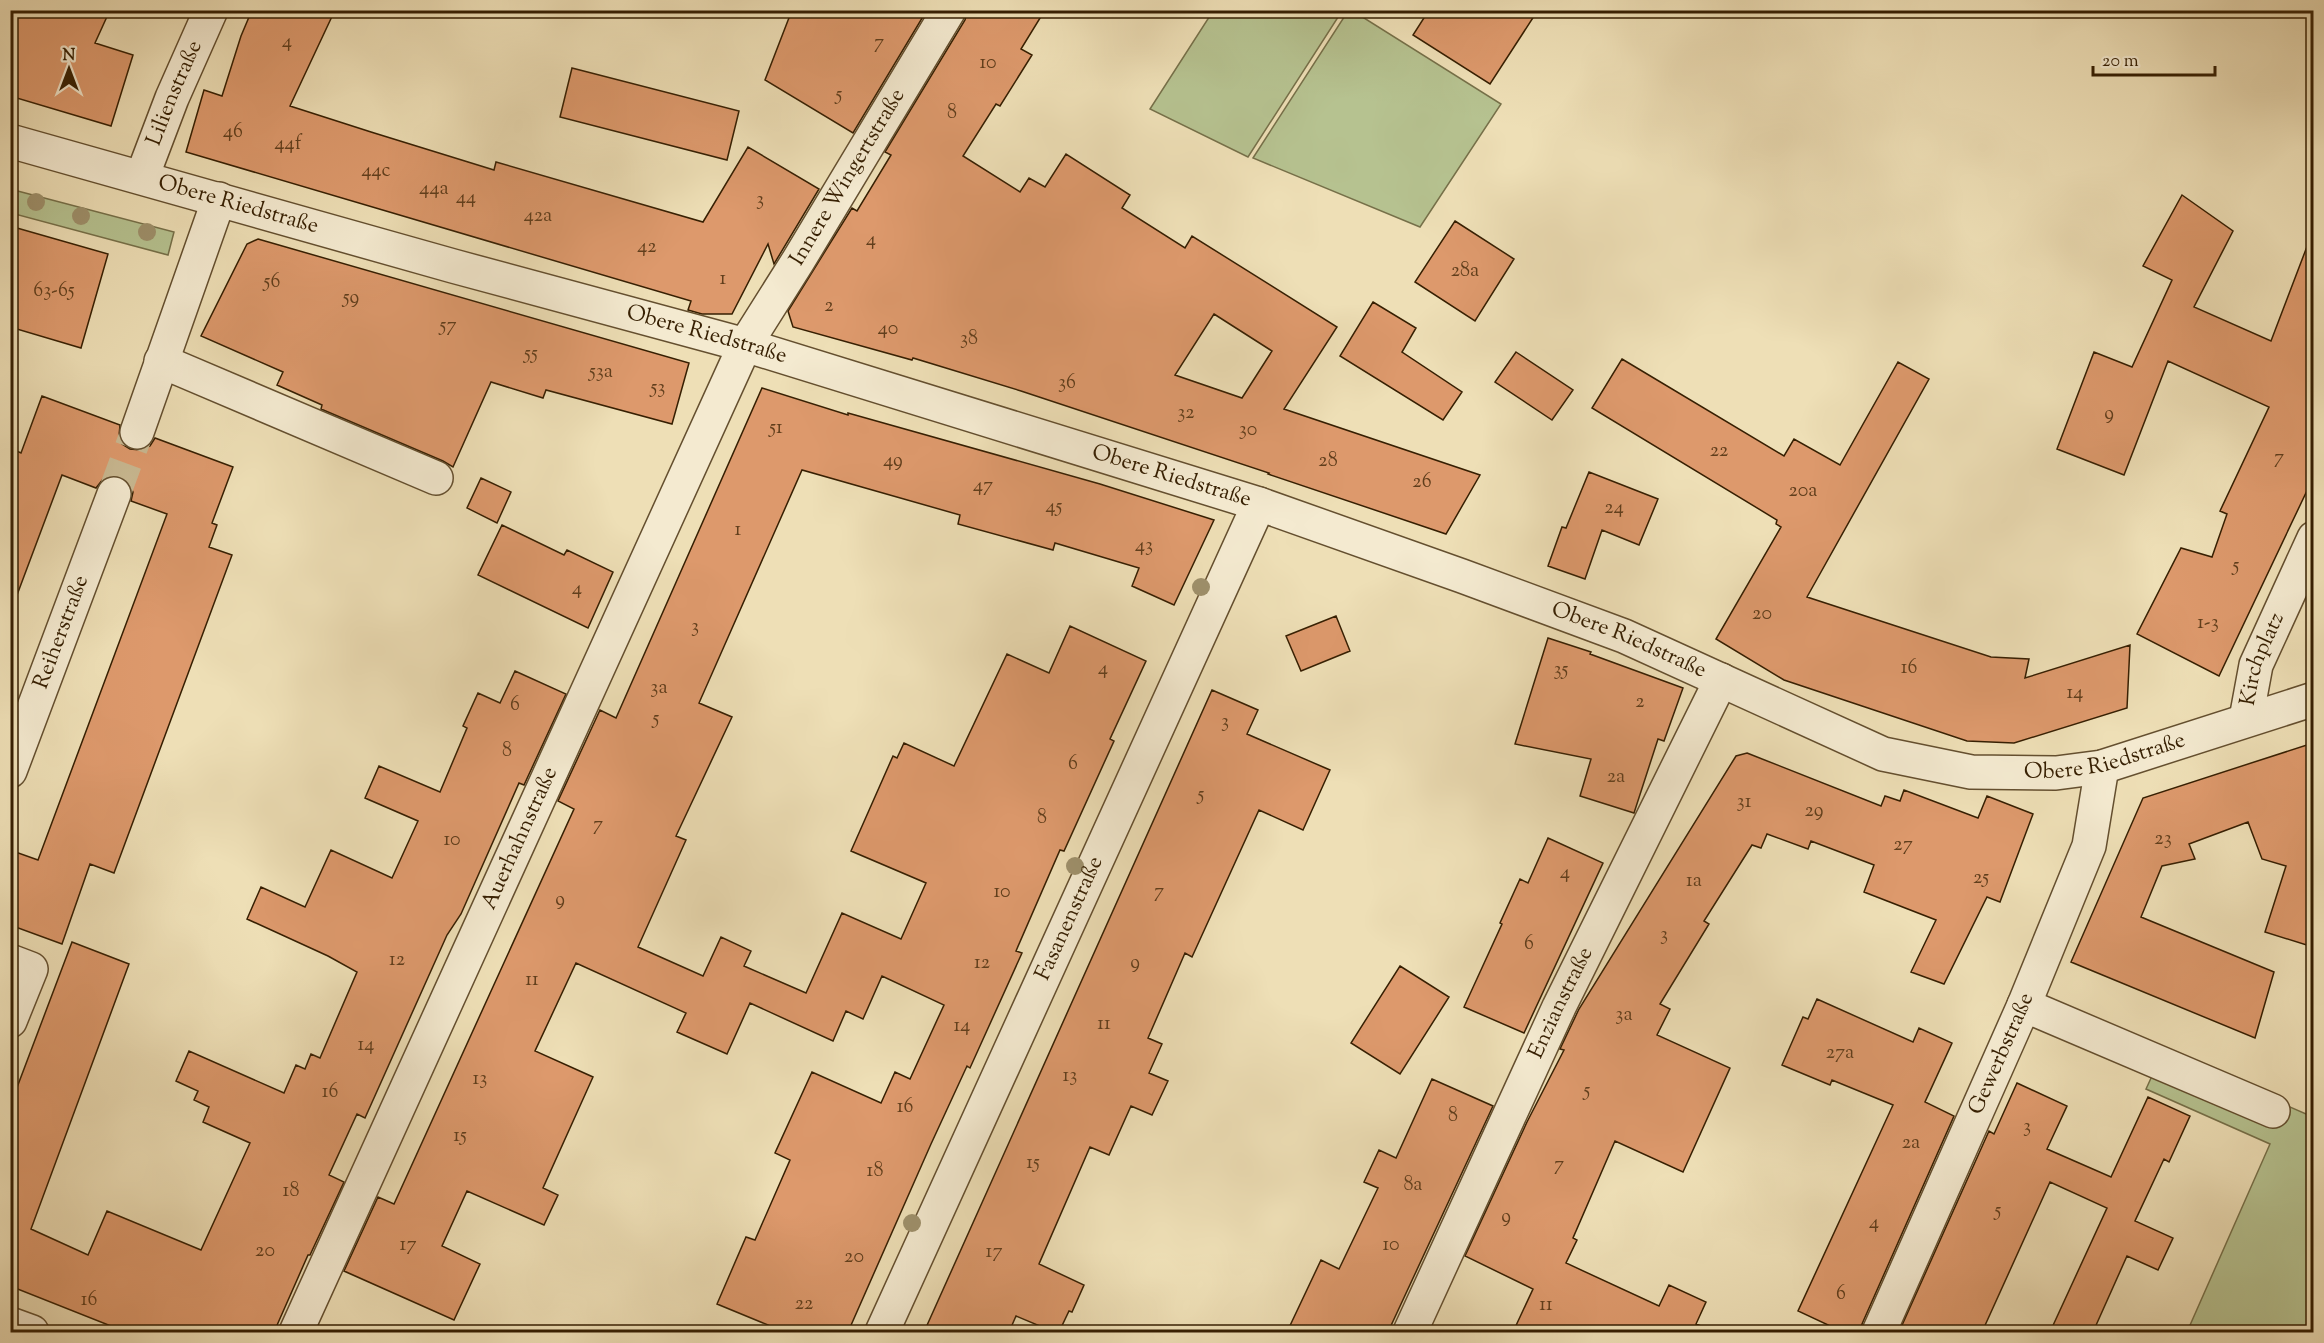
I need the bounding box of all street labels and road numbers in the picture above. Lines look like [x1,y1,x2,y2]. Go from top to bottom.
street label: Lilienstraße [139,35,211,151]
street label: Innere Wingertstraße [782,83,914,272]
street label: Obere Riedstraße [154,167,322,243]
street label: Obere Riedstraße [623,298,791,373]
street label: Obere Riedstraße [1088,437,1255,517]
street label: Reiherstraße [26,571,98,694]
street label: Obere Riedstraße [1547,594,1711,687]
street label: Kirchplatz [2233,608,2294,709]
street label: Obere Riedstraße [2024,725,2190,789]
street label: Auerhahnstraße [474,762,567,915]
street label: Fasanenstraße [1028,851,1112,986]
street label: Enzianstraße [1521,942,1602,1064]
street label: Gewerbstraße [1961,988,2043,1120]

